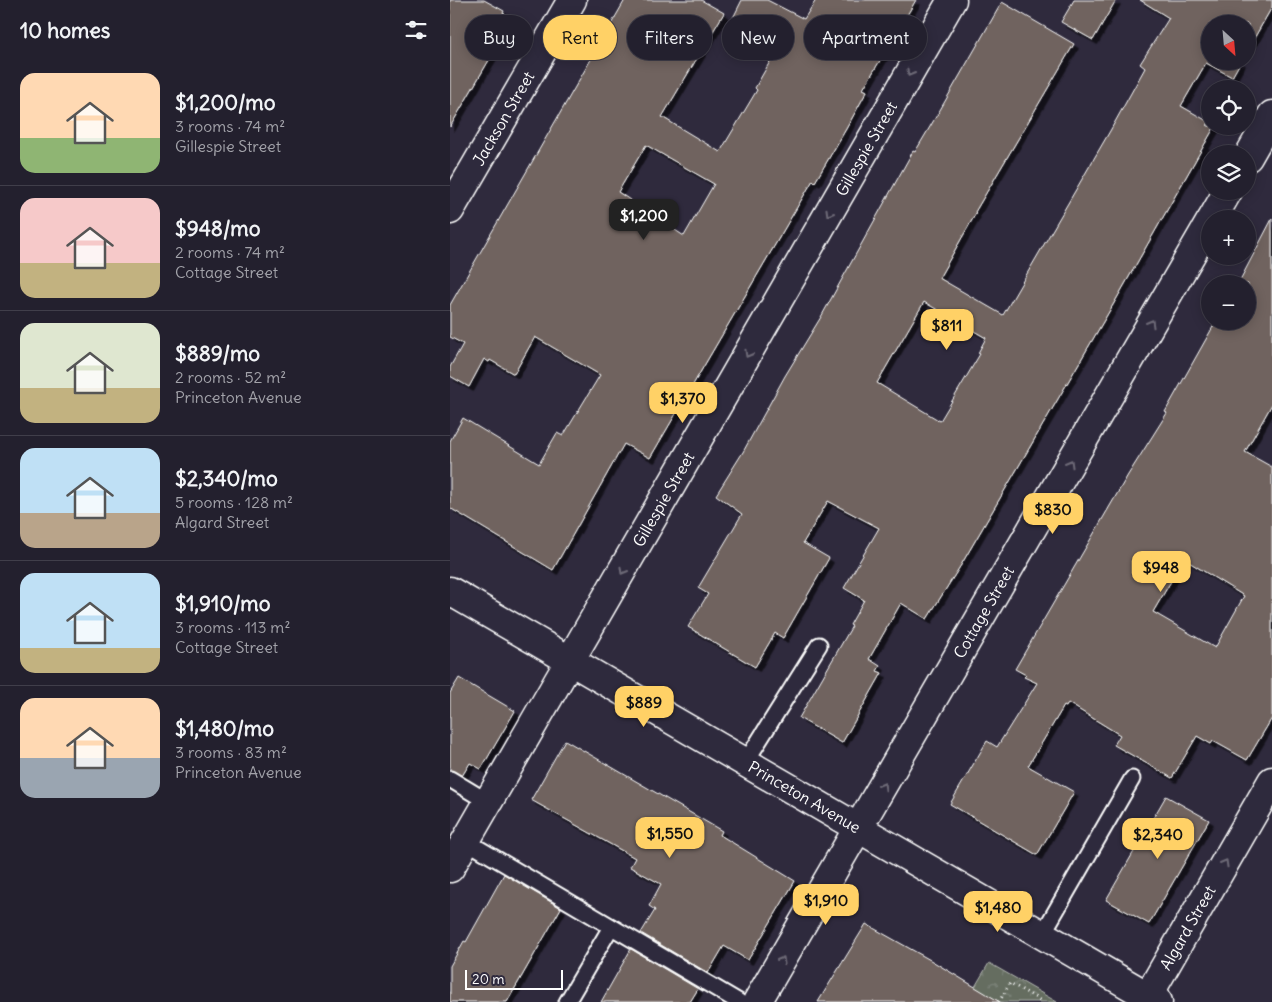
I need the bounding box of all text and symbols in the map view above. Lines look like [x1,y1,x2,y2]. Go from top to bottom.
chip: Buy [465,15,533,60]
chip: Rent [543,15,617,60]
chip: Filters [627,15,712,60]
chip: New [722,15,794,60]
chip: Apartment [804,15,927,60]
north arrow [1201,15,1256,70]
map controls [1201,15,1256,330]
icon: filters [402,16,430,44]
text: 10 homes [20,17,110,44]
street label: Jackson Street [468,67,539,169]
one-way arrow [907,67,917,76]
button: locate [1201,80,1256,135]
text: $1,200/mo [175,89,276,116]
icon: home [60,93,120,153]
street label: Gillespie Street [831,97,902,200]
text: 3 rooms · 74 m² [175,116,285,136]
text: Gillespie Street [175,136,281,156]
button: layers [1201,145,1256,200]
pin: $1,200 [603,198,685,241]
text: $1,200 [620,205,668,225]
one-way arrow [825,208,835,217]
button: + [1201,210,1256,265]
text: $948/mo [175,215,261,242]
icon: home [60,218,120,278]
text: 2 rooms · 74 m² [175,242,285,262]
text: Cottage Street [175,262,278,282]
button: − [1201,275,1256,330]
pin: $811 [917,308,977,351]
text: $811 [932,315,962,335]
one-way arrow [1145,319,1155,328]
text: $889/mo [175,340,260,367]
icon: home [60,343,120,403]
one-way arrow [744,349,754,358]
text: 2 rooms · 52 m² [175,367,286,387]
pin: $1,370 [642,382,724,424]
text: Princeton Avenue [175,387,302,407]
text: $1,370 [660,388,706,408]
street label: Gillespie Street [628,448,699,550]
one-way arrow [1063,460,1073,469]
text: $2,340/mo [175,465,278,492]
icon: home [60,468,120,528]
text: 5 rooms · 128 m² [175,492,293,512]
pin: $830 [1023,492,1083,535]
text: $830 [1034,499,1072,519]
text: Algard Street [175,512,269,532]
pin: $948 [1131,550,1191,593]
text: $948 [1143,557,1179,577]
street label: Cottage Street [949,562,1018,662]
one-way arrow [619,565,629,574]
text: $1,910/mo [175,590,271,617]
icon: home [60,593,120,653]
text: 3 rooms · 113 m² [175,617,290,637]
text: Cottage Street [175,637,278,657]
pin: $889 [614,686,674,728]
text: $889 [626,692,662,712]
text: $1,480/mo [175,715,274,742]
icon: home [60,718,120,778]
text: 3 rooms · 83 m² [175,742,287,762]
street label: Princeton Avenue [745,756,864,837]
text: Princeton Avenue [175,762,302,782]
one-way arrow [876,782,886,791]
pin: $1,550 [629,816,711,859]
pin: $2,340 [1117,818,1199,860]
text: $1,550 [646,823,694,843]
text: $2,340 [1133,824,1183,844]
one-way arrow [1219,859,1229,868]
street label: Algard Street [1155,881,1220,973]
pin: $1,910 [785,884,867,926]
text: $1,910 [804,890,848,910]
pin: $1,480 [957,890,1039,933]
text: $1,480 [975,897,1022,917]
one-way arrow [775,956,785,965]
scale bar [465,967,562,990]
text: 20 m [472,970,505,988]

